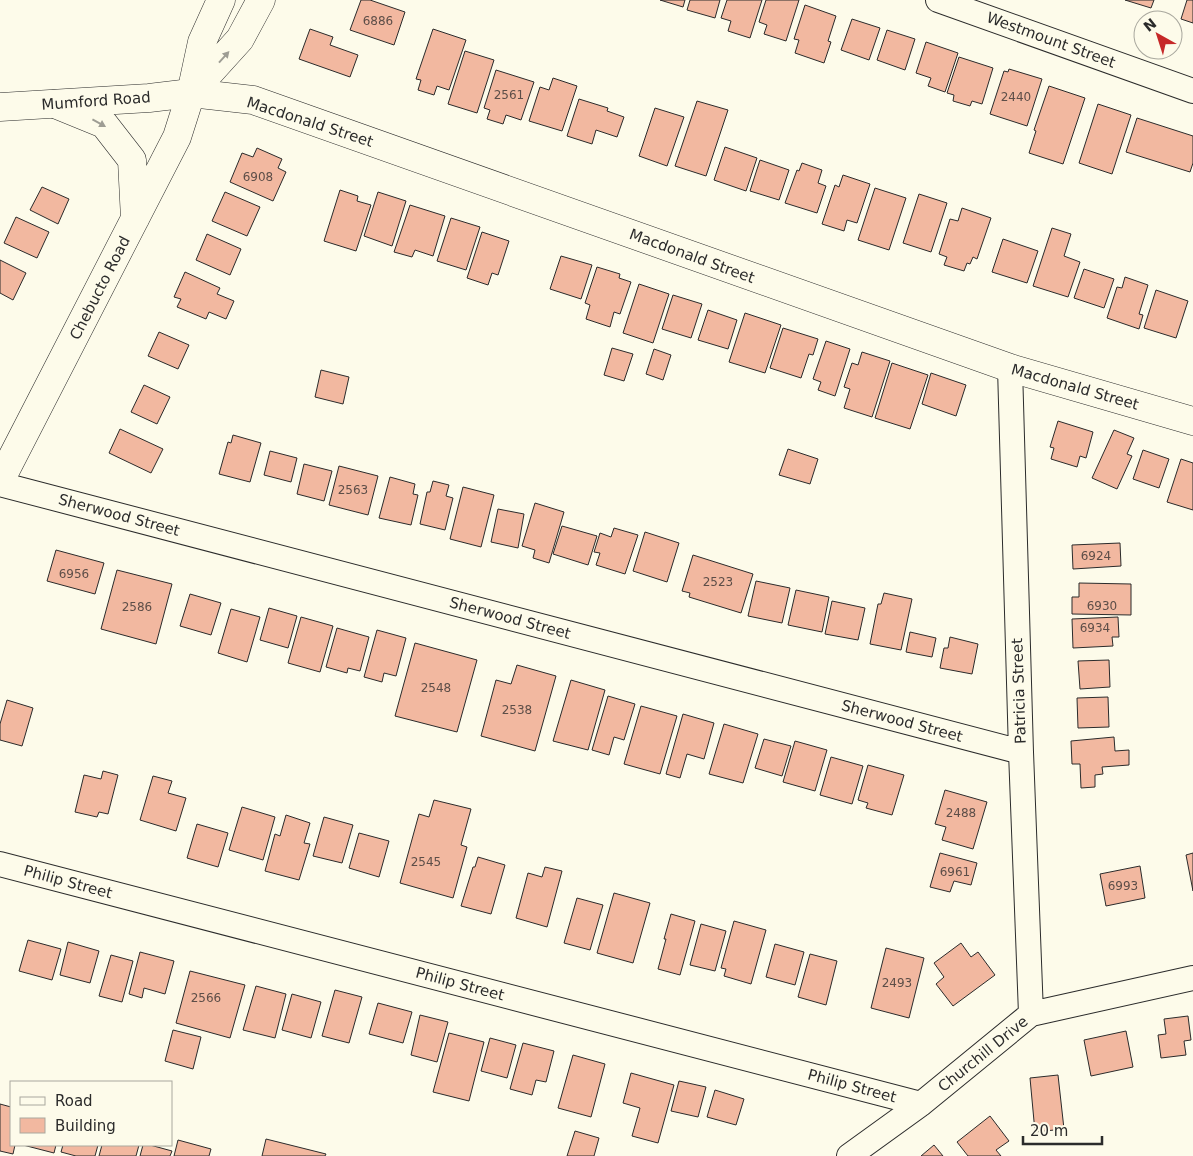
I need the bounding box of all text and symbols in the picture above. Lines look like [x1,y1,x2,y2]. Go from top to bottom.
street label: Westmount Street [984,8,1118,72]
north arrow [1133,10,1183,60]
house number: 6886 [363,14,393,28]
text: N [1140,15,1159,35]
one-way arrow [218,51,230,63]
street label: Mumford Road [41,88,151,114]
house number: 2561 [494,88,524,102]
house number: 2440 [1001,90,1031,104]
street label: Macdonald Street [245,93,376,151]
one-way arrow [92,119,107,127]
house number: 6908 [243,170,273,184]
street label: Macdonald Street [627,225,757,287]
street label: Chebucto Road [66,233,134,343]
street label: Macdonald Street [1009,360,1141,414]
house number: 2563 [338,483,368,497]
street label: Sherwood Street [56,490,182,540]
house number: 6924 [1081,549,1111,563]
house number: 6956 [59,567,89,581]
house number: 2523 [703,575,733,589]
street label: Sherwood Street [447,593,573,643]
house number: 6930 [1087,599,1117,613]
house number: 2586 [122,600,152,614]
house number: 6934 [1080,621,1110,635]
street label: Patricia Street [1008,638,1030,744]
house number: 2548 [421,681,451,695]
street label: Sherwood Street [839,696,965,746]
house number: 2538 [502,703,532,717]
house number: 2488 [946,806,976,820]
house number: 2545 [411,855,441,869]
street label: Philip Street [22,862,114,902]
house number: 6961 [940,865,970,879]
house number: 6993 [1108,879,1138,893]
street label: Philip Street [414,964,506,1004]
house number: 2493 [882,976,912,990]
house number: 2566 [191,991,221,1005]
street label: Churchill Drive [934,1012,1032,1096]
street label: Philip Street [806,1066,898,1106]
legend [10,1081,172,1146]
text: Road [55,1092,93,1110]
scale bar [1023,1114,1102,1146]
text: Building [55,1117,116,1135]
text: 20 m [1030,1122,1068,1140]

